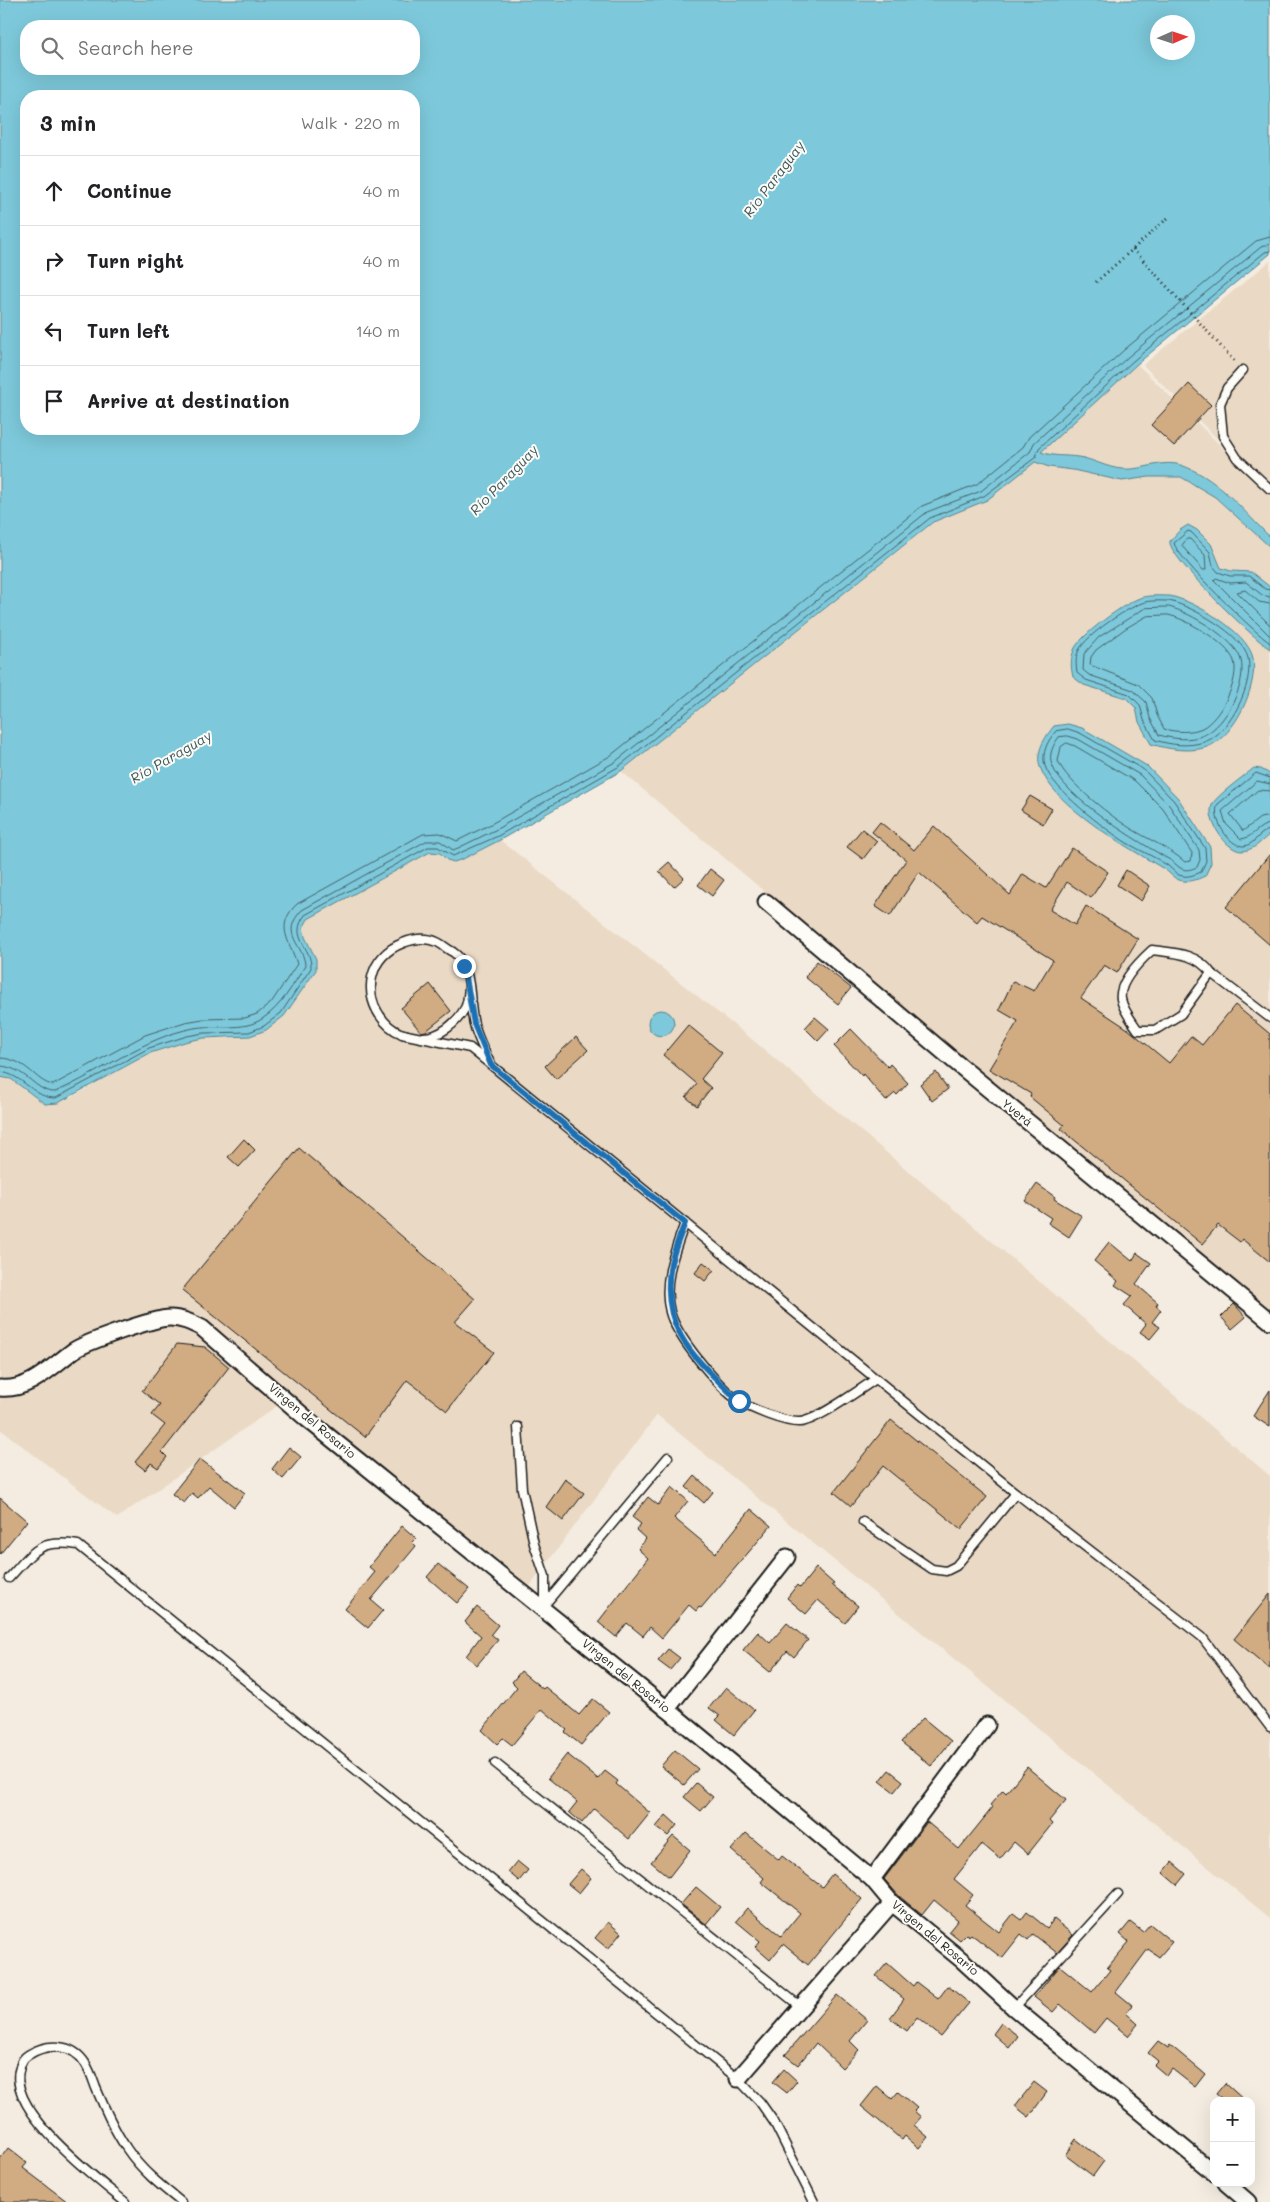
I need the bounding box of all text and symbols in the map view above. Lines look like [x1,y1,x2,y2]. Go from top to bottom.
north arrow [1150,15,1195,60]
search box [20,20,420,75]
icon: search [38,34,66,62]
text: Search here [78,35,194,60]
text: 3 min [40,109,96,136]
text: Walk · 220 m [301,112,400,133]
water label: Río Paraguay [739,136,809,221]
icon: ahead [40,177,68,205]
text: Continue [87,178,172,203]
text: 40 m [363,180,400,201]
icon: right [40,247,68,275]
text: Turn right [87,248,184,273]
text: 40 m [363,250,400,271]
icon: left [40,317,68,345]
text: Turn left [87,318,170,343]
text: 140 m [356,320,400,341]
icon: arrive [40,387,68,415]
text: Arrive at destination [87,388,290,413]
water label: Río Paraguay [465,440,543,519]
water label: Río Paraguay [127,725,215,788]
route end [453,955,476,978]
street label: Yverá [999,1095,1036,1129]
street label: Virgen del Rosario [266,1379,360,1461]
route start [728,1390,751,1413]
street label: Virgen del Rosario [579,1635,674,1716]
street label: Virgen del Rosario [889,1896,983,1978]
map controls [1210,2097,1255,2187]
button: + [1210,2097,1255,2142]
button: − [1210,2142,1255,2187]

